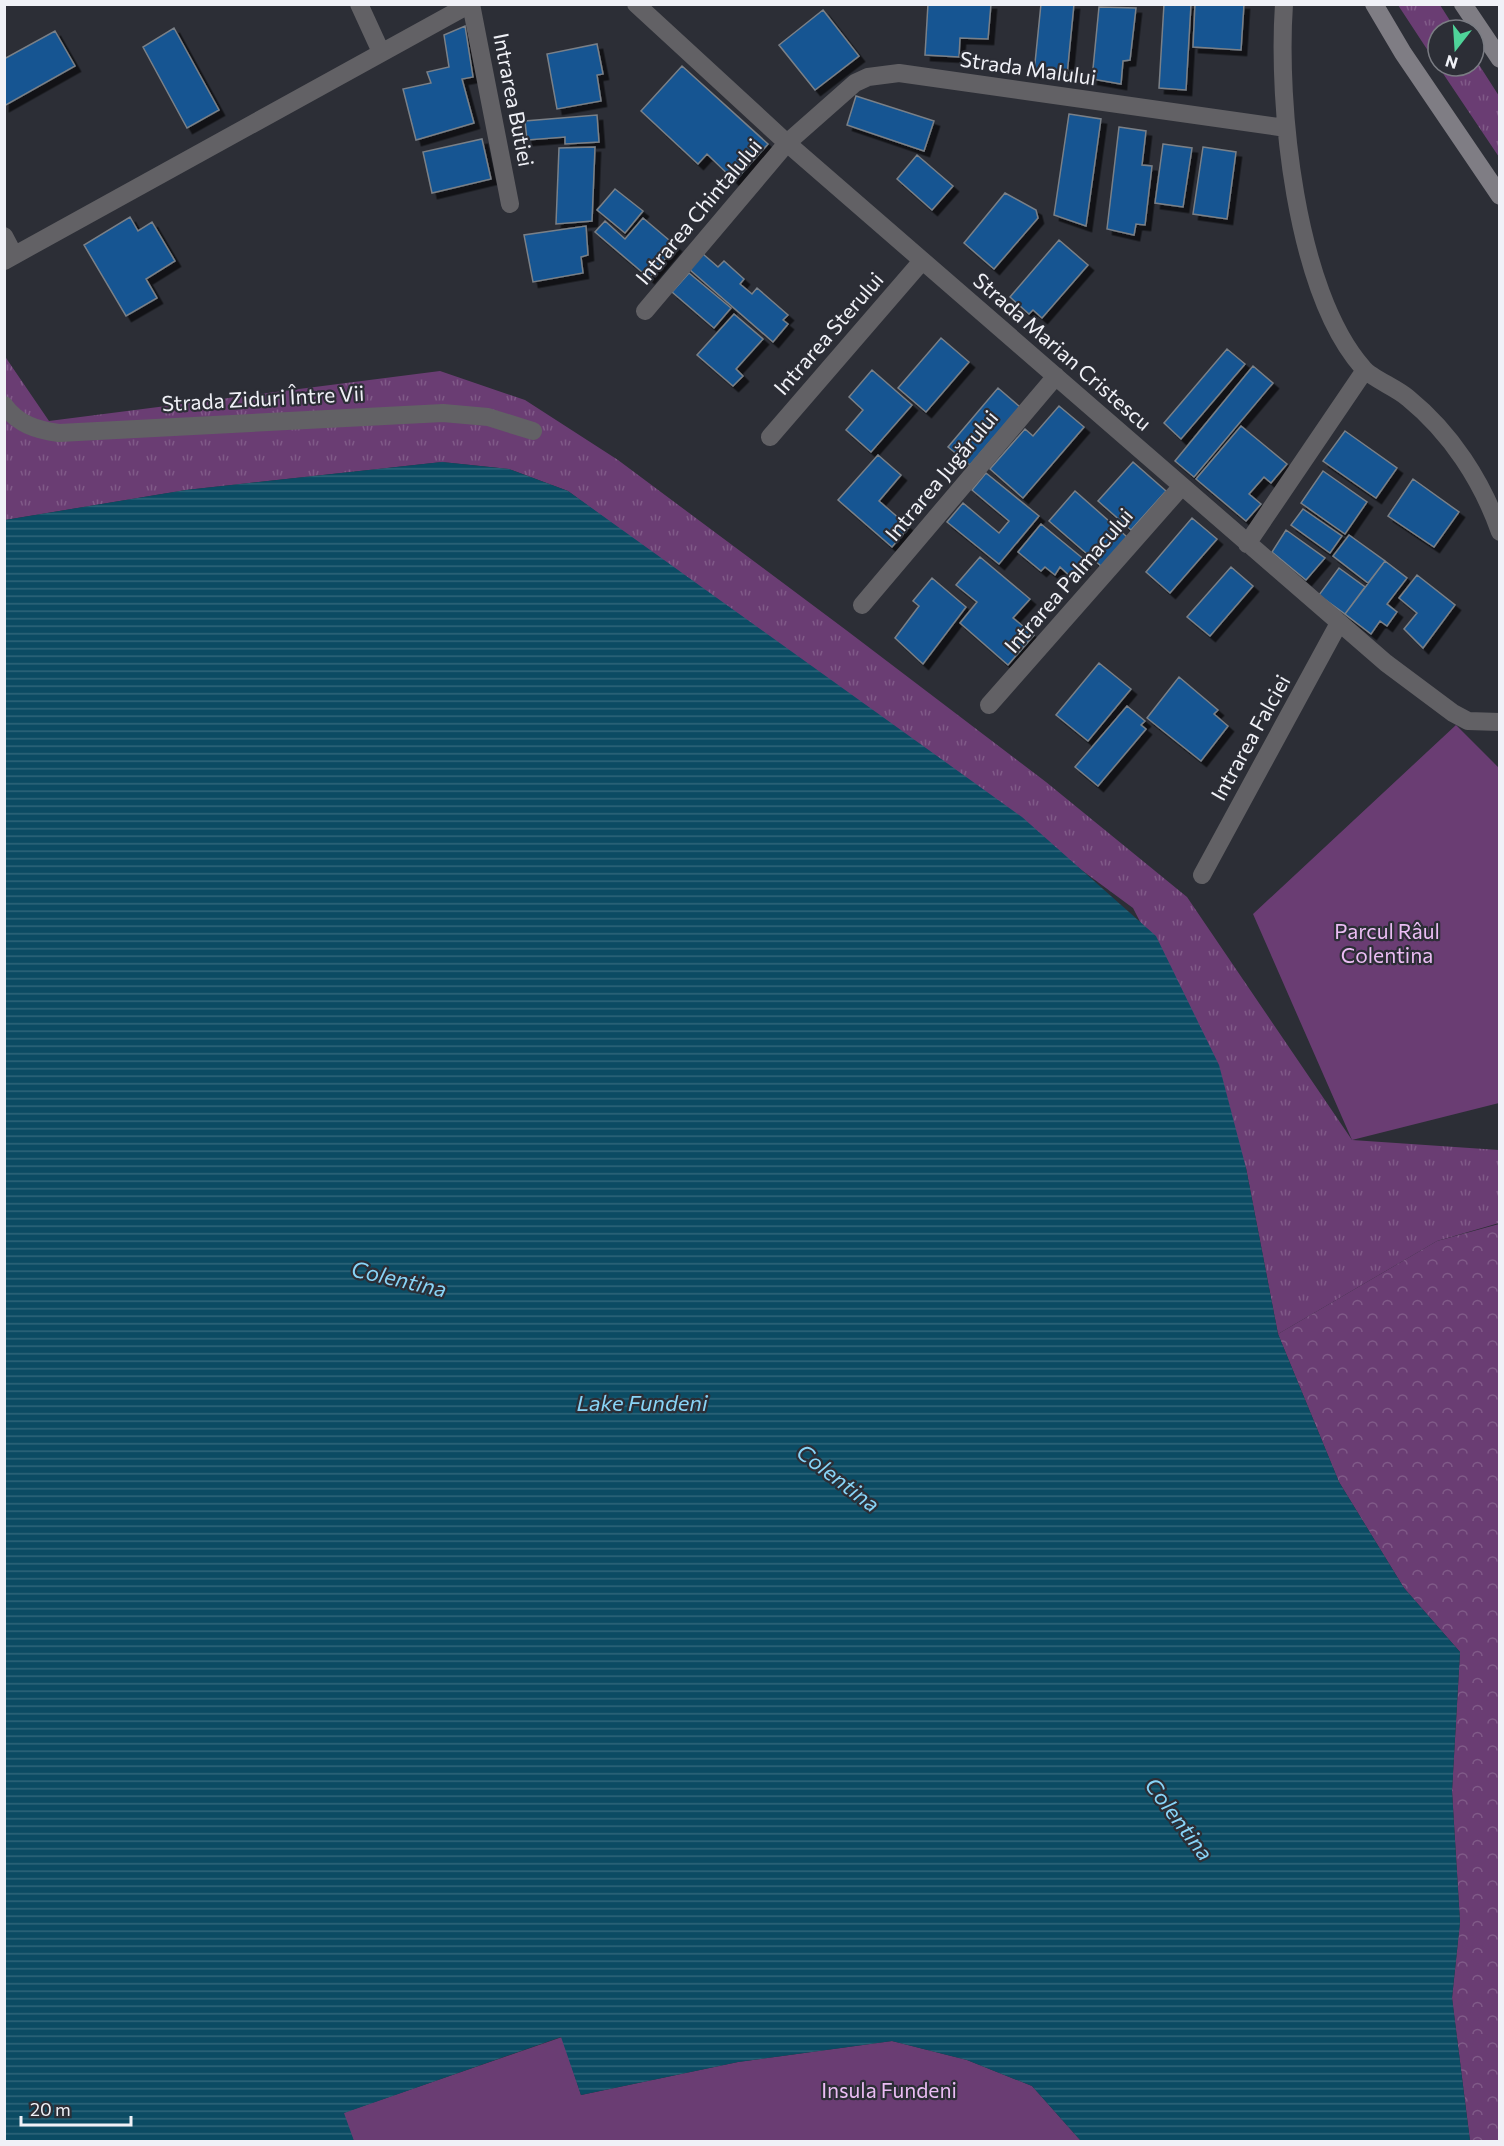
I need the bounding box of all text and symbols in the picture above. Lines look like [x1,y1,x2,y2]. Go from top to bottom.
north arrow [1426,18,1486,78]
street label: Intrarea Butiei [489,31,540,169]
street label: Strada Malului [958,46,1098,89]
text: N [1443,52,1460,74]
street label: Intrarea Chintalului [630,133,766,289]
street label: Intrarea Sterului [768,267,888,399]
street label: Strada Marian Cristescu [969,267,1157,435]
street label: Strada Ziduri Între Vii [161,380,365,415]
street label: Intrarea Jugărului [879,405,1003,545]
street label: Intrarea Palmacului [998,503,1137,657]
street label: Intrarea Falciei [1205,670,1295,805]
park label: Parcul Râul Colentina [1334,918,1440,967]
water label: Colentina [349,1254,449,1303]
water label: Lake Fundeni [576,1389,709,1416]
water label: Colentina [792,1438,885,1518]
water label: Colentina [1139,1772,1219,1865]
park label: Insula Fundeni [821,2077,957,2102]
scale bar [21,2089,130,2127]
text: 20 m [30,2098,71,2120]

